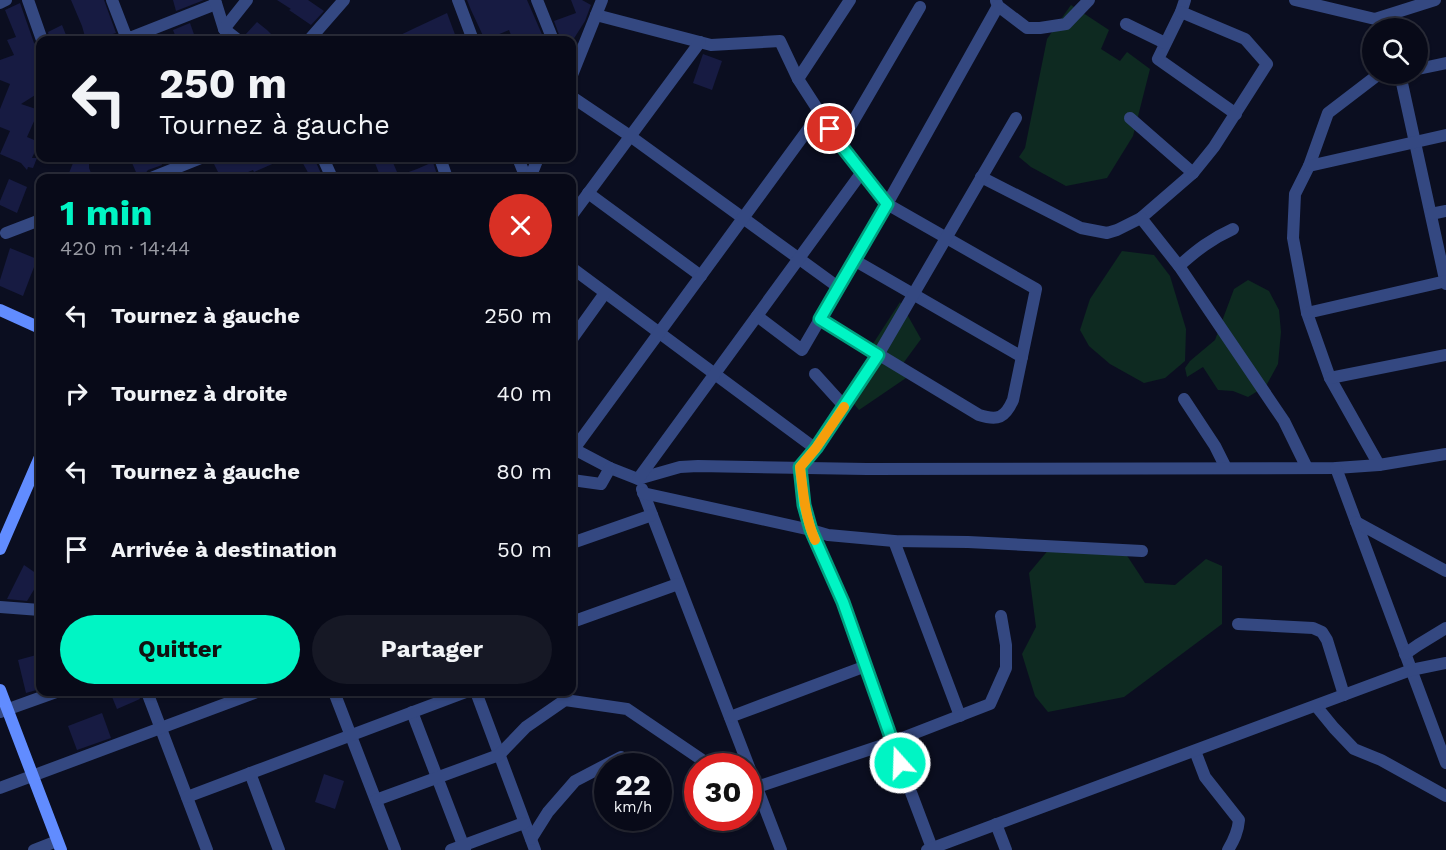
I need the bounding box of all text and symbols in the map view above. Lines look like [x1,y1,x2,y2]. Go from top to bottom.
map controls [1362,18,1428,84]
button: search [1362,18,1428,84]
text: 250 m [159,59,287,108]
icon: left [60,60,138,138]
pin [804,103,855,154]
text: Tournez à gauche [159,109,390,141]
icon: arrive [813,112,846,145]
text: 1 min [60,192,152,234]
button: close [489,194,552,257]
text: 420 m · 14:44 [60,236,190,260]
icon: left [60,299,93,332]
text: Tournez à gauche [111,303,300,328]
text: 250 m [484,303,552,328]
icon: right [60,377,93,410]
text: Tournez à droite [111,381,288,406]
text: 40 m [496,381,552,406]
icon: left [60,455,93,488]
text: Tournez à gauche [111,459,300,484]
text: 80 m [496,459,552,484]
icon: arrive [60,533,93,566]
text: Arrivée à destination [111,537,337,562]
text: 50 m [497,537,552,562]
button: Quitter [60,615,300,684]
button: Partager [312,615,552,684]
position arrow [868,731,932,795]
speed limit sign: 30 [684,753,762,831]
text: 22 [615,767,651,802]
text: km/h [614,798,652,816]

